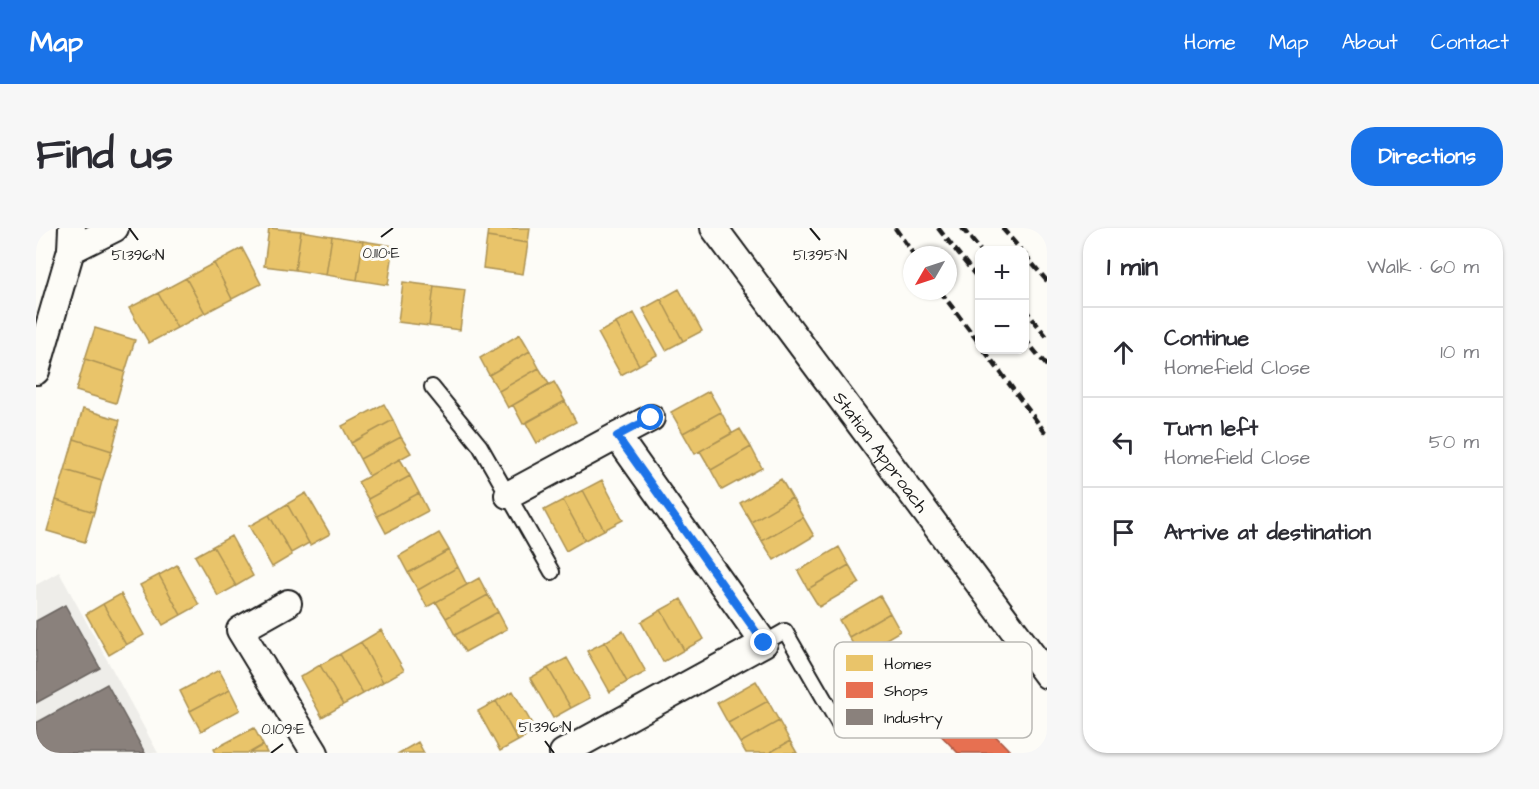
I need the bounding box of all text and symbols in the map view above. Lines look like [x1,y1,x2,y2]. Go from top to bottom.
text: Map [30,23,83,62]
text: Home [1184,28,1236,57]
text: Map [1269,28,1309,57]
text: About [1342,28,1398,57]
text: Contact [1431,28,1509,57]
text: Find us [36,127,173,185]
button: Directions [1351,127,1503,186]
text: 0.110°E [362,243,400,264]
text: 51.396°N [112,245,164,266]
text: 51.395°N [793,245,847,266]
north arrow [903,246,957,300]
map controls [975,246,1029,354]
button: + [975,246,1029,300]
text: 1 min [1107,249,1158,285]
text: Walk · 60 m [1367,253,1479,281]
button: − [975,300,1029,354]
text: Continue [1164,323,1249,354]
icon: ahead [1107,336,1140,369]
text: 10 m [1440,338,1479,366]
text: Homefield Close [1164,354,1310,382]
street label: Station Approach [827,386,934,518]
route start [637,404,663,430]
text: Turn left [1164,413,1258,444]
icon: left [1107,426,1140,459]
text: 50 m [1429,428,1479,456]
text: Homefield Close [1164,444,1310,472]
icon: arrive [1107,516,1140,549]
text: Arrive at destination [1164,517,1371,548]
route end [750,629,776,655]
legend [834,642,1032,738]
text: Homes [884,653,932,675]
text: Shops [884,680,928,702]
text: Industry [884,707,943,730]
text: 51.396°N [519,717,571,738]
text: 0.109°E [261,719,305,740]

